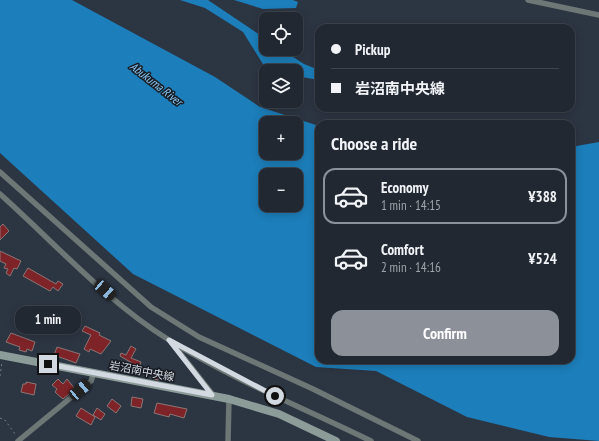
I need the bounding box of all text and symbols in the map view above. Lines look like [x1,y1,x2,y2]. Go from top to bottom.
map controls [259,12,303,212]
button: locate [259,12,303,56]
text: Pickup [355,40,390,59]
water label: Abukuma River [127,58,187,110]
button: layers [259,64,303,108]
text: 岩沼南中央線 [355,79,445,98]
button: + [259,116,303,160]
text: Choose a ride [331,132,417,155]
button: − [259,168,303,212]
icon: car [333,178,369,214]
text: Economy [381,178,429,197]
text: ¥388 [528,187,557,206]
text: 1 min · 14:15 [381,197,441,214]
icon: car [333,240,369,276]
text: Comfort [381,240,424,259]
text: ¥524 [528,249,557,268]
text: 2 min · 14:16 [381,259,441,276]
car [92,278,118,302]
callout: 1 min [15,306,81,334]
button: Confirm [331,310,559,356]
text: 1 min [35,311,61,328]
route end [39,355,57,373]
street label: 岩沼南中央線 [108,358,176,384]
car [67,378,93,402]
route start [266,387,284,405]

